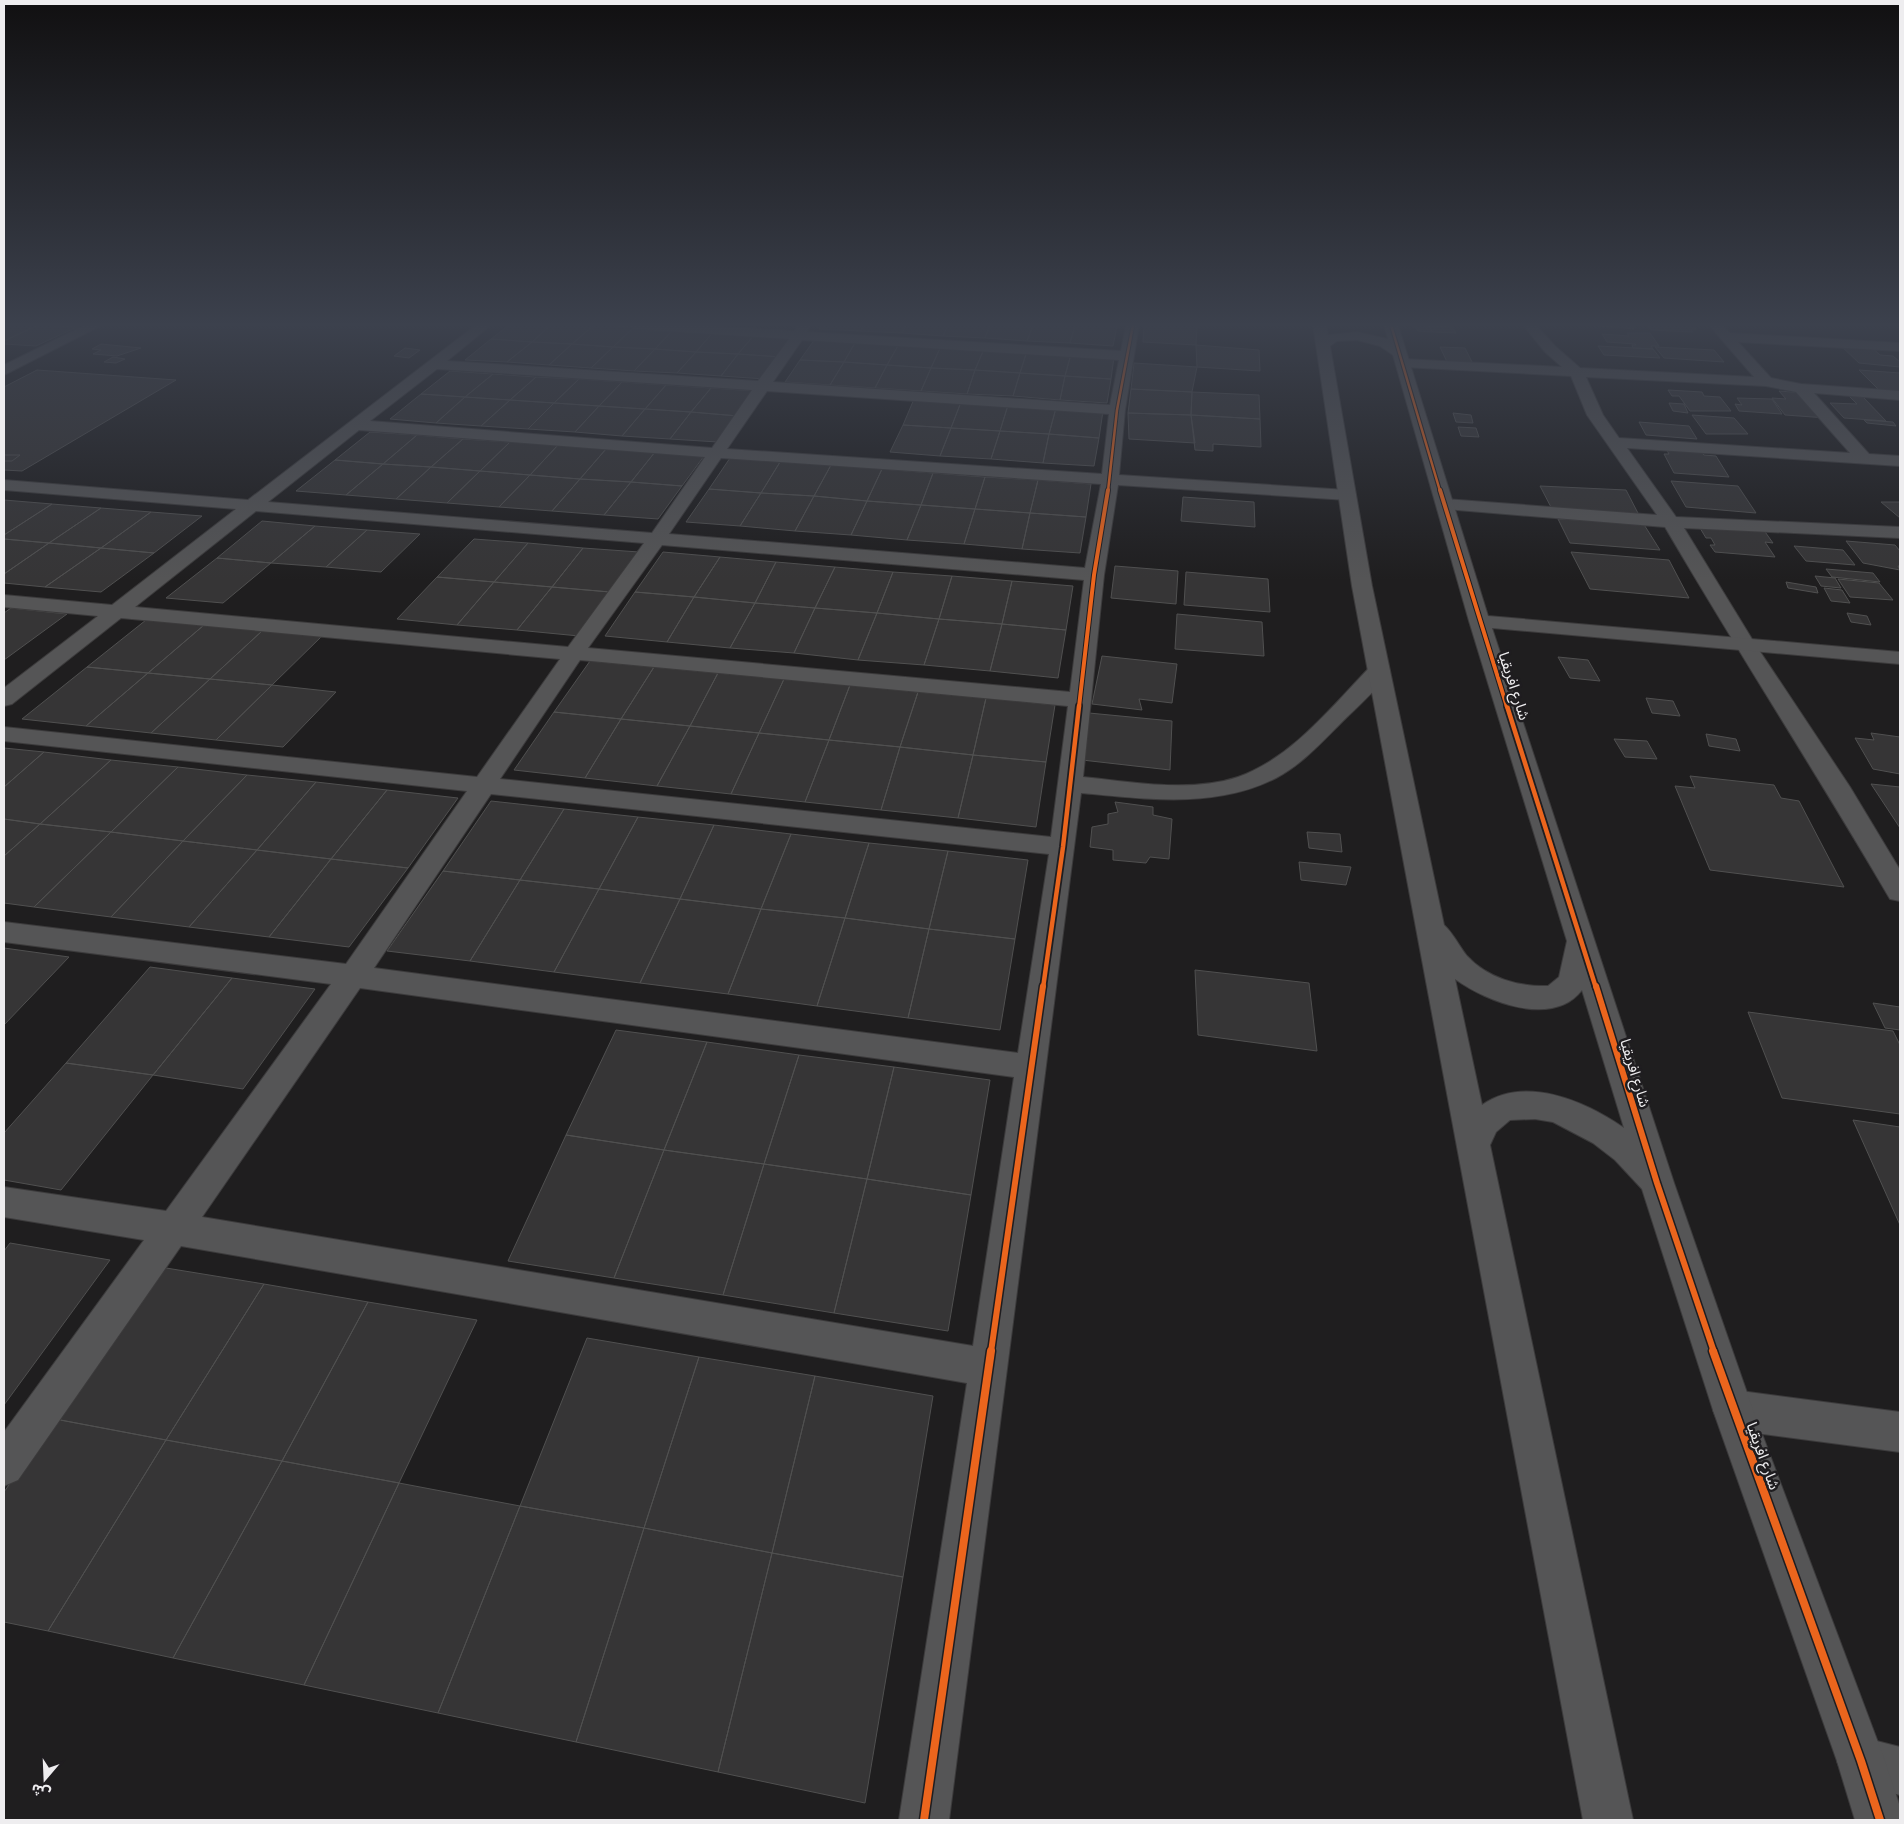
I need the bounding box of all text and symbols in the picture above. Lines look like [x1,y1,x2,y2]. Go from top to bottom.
street label: شارع افريقيا [1492,650,1534,723]
street label: شارع افريقيا [1613,1037,1654,1110]
street label: شارع افريقيا [1740,1420,1784,1493]
north arrow [20,1754,70,1804]
text: ش [29,1780,53,1802]

